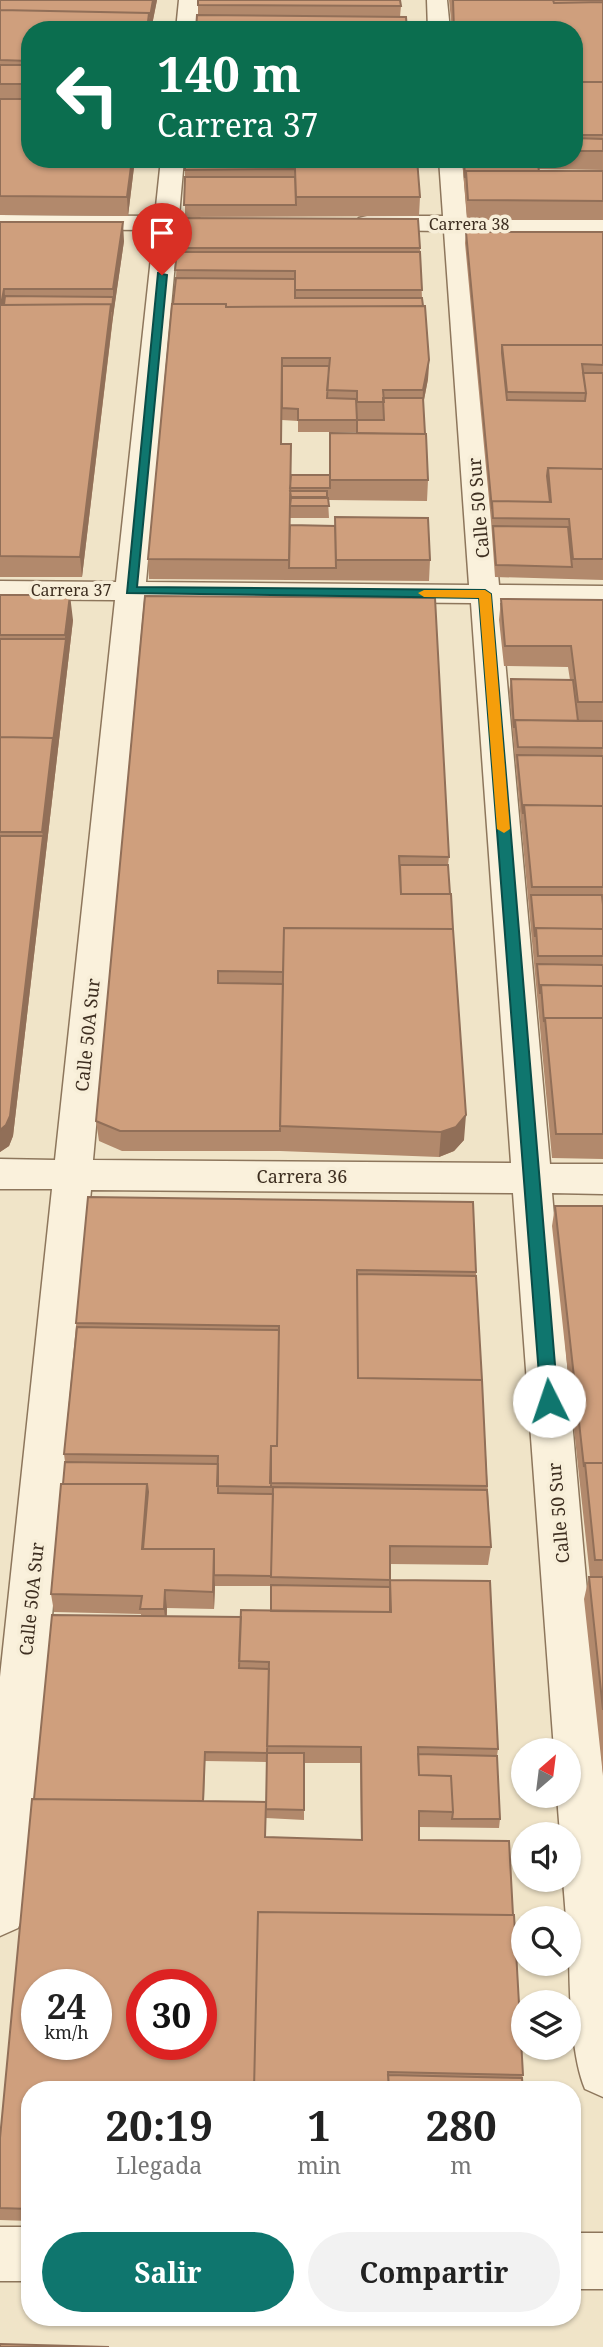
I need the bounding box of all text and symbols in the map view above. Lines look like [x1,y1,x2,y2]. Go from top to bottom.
text: 140 m [157,40,301,106]
icon: left [42,49,133,140]
text: Carrera 37 [157,103,318,146]
pin [132,203,192,275]
street label: Carrera 38 [429,213,509,235]
icon: arrive [143,214,181,252]
street label: Calle 50 Sur [462,456,494,559]
street label: Carrera 37 [31,579,111,601]
street label: Calle 50A Sur [69,977,105,1093]
street label: Carrera 36 [257,1164,347,1188]
position arrow [512,1364,586,1438]
street label: Calle 50 Sur [542,1461,574,1564]
street label: Calle 50A Sur [13,1541,49,1657]
north arrow [511,1738,581,1808]
map controls [511,1738,581,2060]
button: sound [511,1822,581,1892]
button: search [511,1906,581,1976]
speed limit sign: 30 [126,1969,217,2060]
text: 24 [47,1982,86,2029]
button: layers [511,1990,581,2060]
text: km/h [44,2020,89,2044]
text: 20:19 [105,2096,213,2153]
text: 1 [307,2096,331,2153]
text: 280 [425,2096,497,2153]
text: Llegada [116,2149,202,2181]
text: min [297,2149,341,2181]
text: m [450,2149,472,2181]
button: Salir [42,2232,294,2312]
button: Compartir [308,2232,560,2312]

